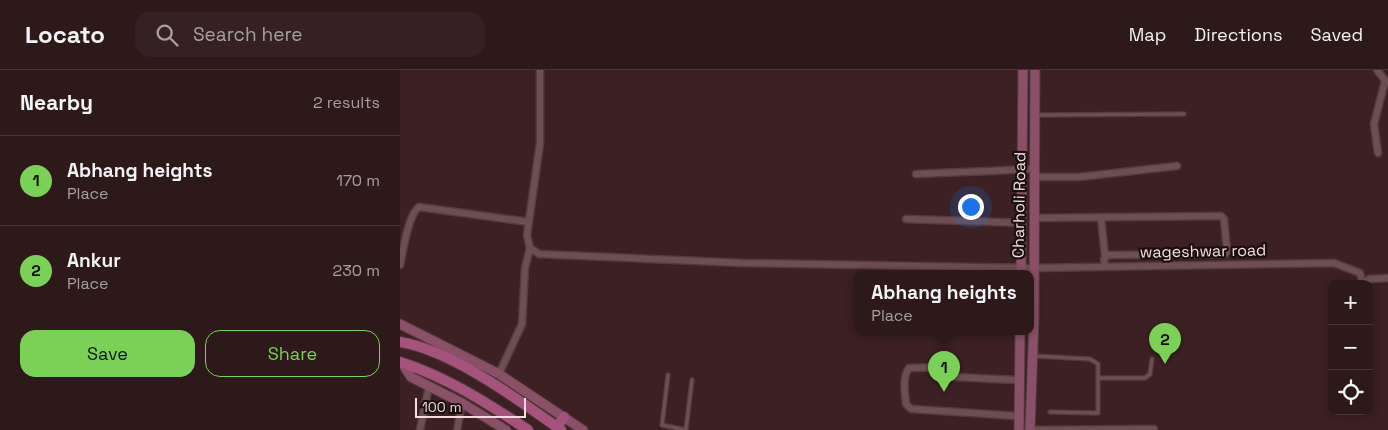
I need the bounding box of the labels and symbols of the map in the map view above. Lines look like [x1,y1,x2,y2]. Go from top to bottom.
street label: Charholi Road [1008,152,1030,258]
your location [958,194,984,220]
street label: wageshwar road [1140,239,1266,263]
pin: 2 [1149,323,1181,364]
pin: 1 [928,351,960,392]
scale bar [415,395,526,418]

